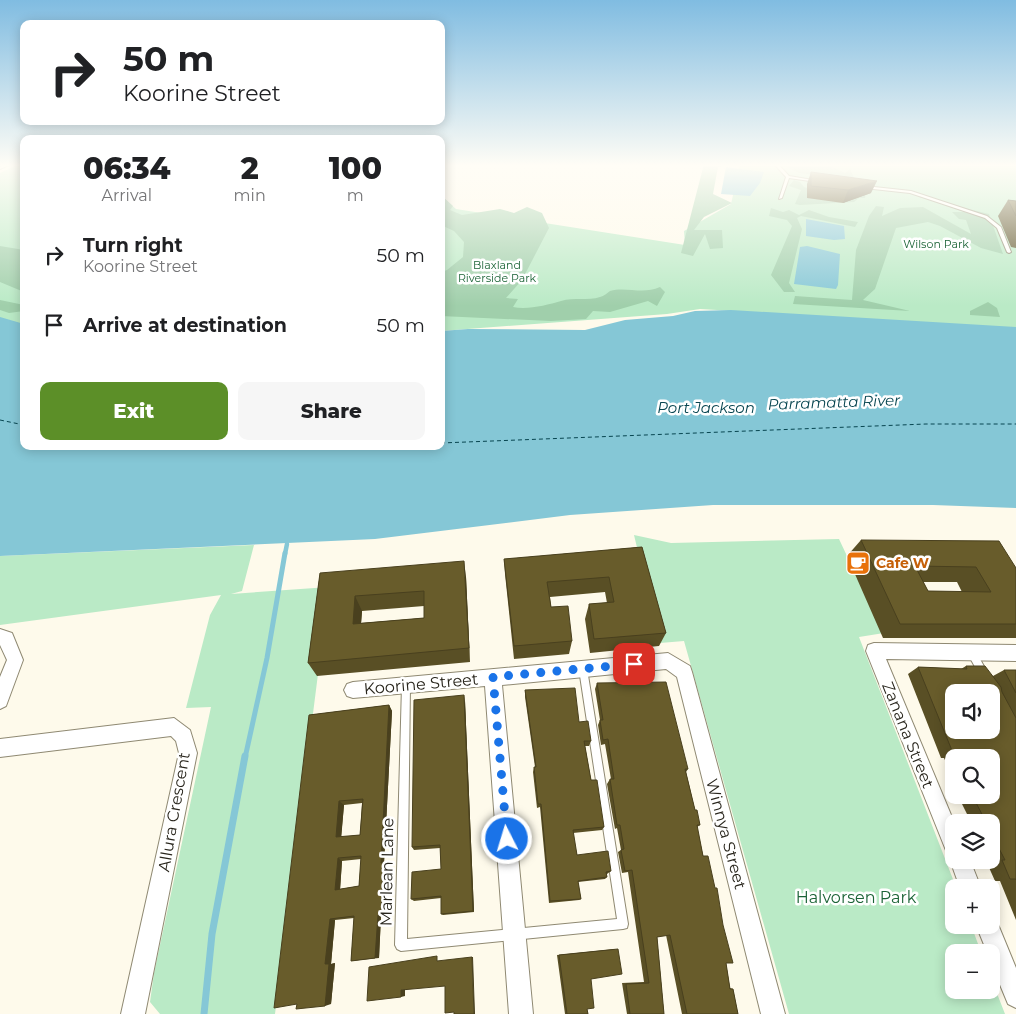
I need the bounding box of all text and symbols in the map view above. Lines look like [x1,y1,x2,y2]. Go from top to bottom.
text: 50 m [123,37,214,80]
icon: right [40,40,105,105]
text: Koorine Street [123,80,281,107]
text: 06:34 [83,150,171,187]
text: 2 [241,150,259,187]
text: 100 [329,150,382,187]
text: Arrival [102,186,152,205]
text: min [234,186,266,205]
text: m [347,186,364,205]
text: Turn right [83,234,183,257]
park label: Wilson Park [903,237,969,251]
icon: right [40,241,68,269]
text: 50 m [377,244,425,267]
text: Koorine Street [83,257,198,276]
park label: Blaxland Riverside Park [458,258,537,285]
icon: arrive [40,311,68,339]
text: Arrive at destination [83,314,287,337]
text: 50 m [377,314,425,337]
button: Exit [40,382,228,440]
button: Share [238,382,425,440]
water label: Parramatta River [768,390,901,414]
water label: Port Jackson [657,398,755,417]
cafe icon: Cafe W [845,550,871,576]
place label: Cafe W [876,554,929,572]
pin [613,643,655,685]
icon: arrive [620,650,648,678]
street label: Koorine Street [363,669,479,698]
street label: Zanana Street [878,679,938,791]
map controls [945,684,1000,999]
button: sound [945,684,1000,739]
button: search [945,749,1000,804]
street label: Allura Crescent [154,750,194,873]
street label: Winnya Street [702,777,750,892]
position arrow [480,812,532,864]
button: layers [945,814,1000,869]
street label: Marlean Lane [377,818,397,926]
button: + [945,879,1000,934]
park label: Halvorsen Park [796,888,917,907]
button: − [945,944,1000,999]

